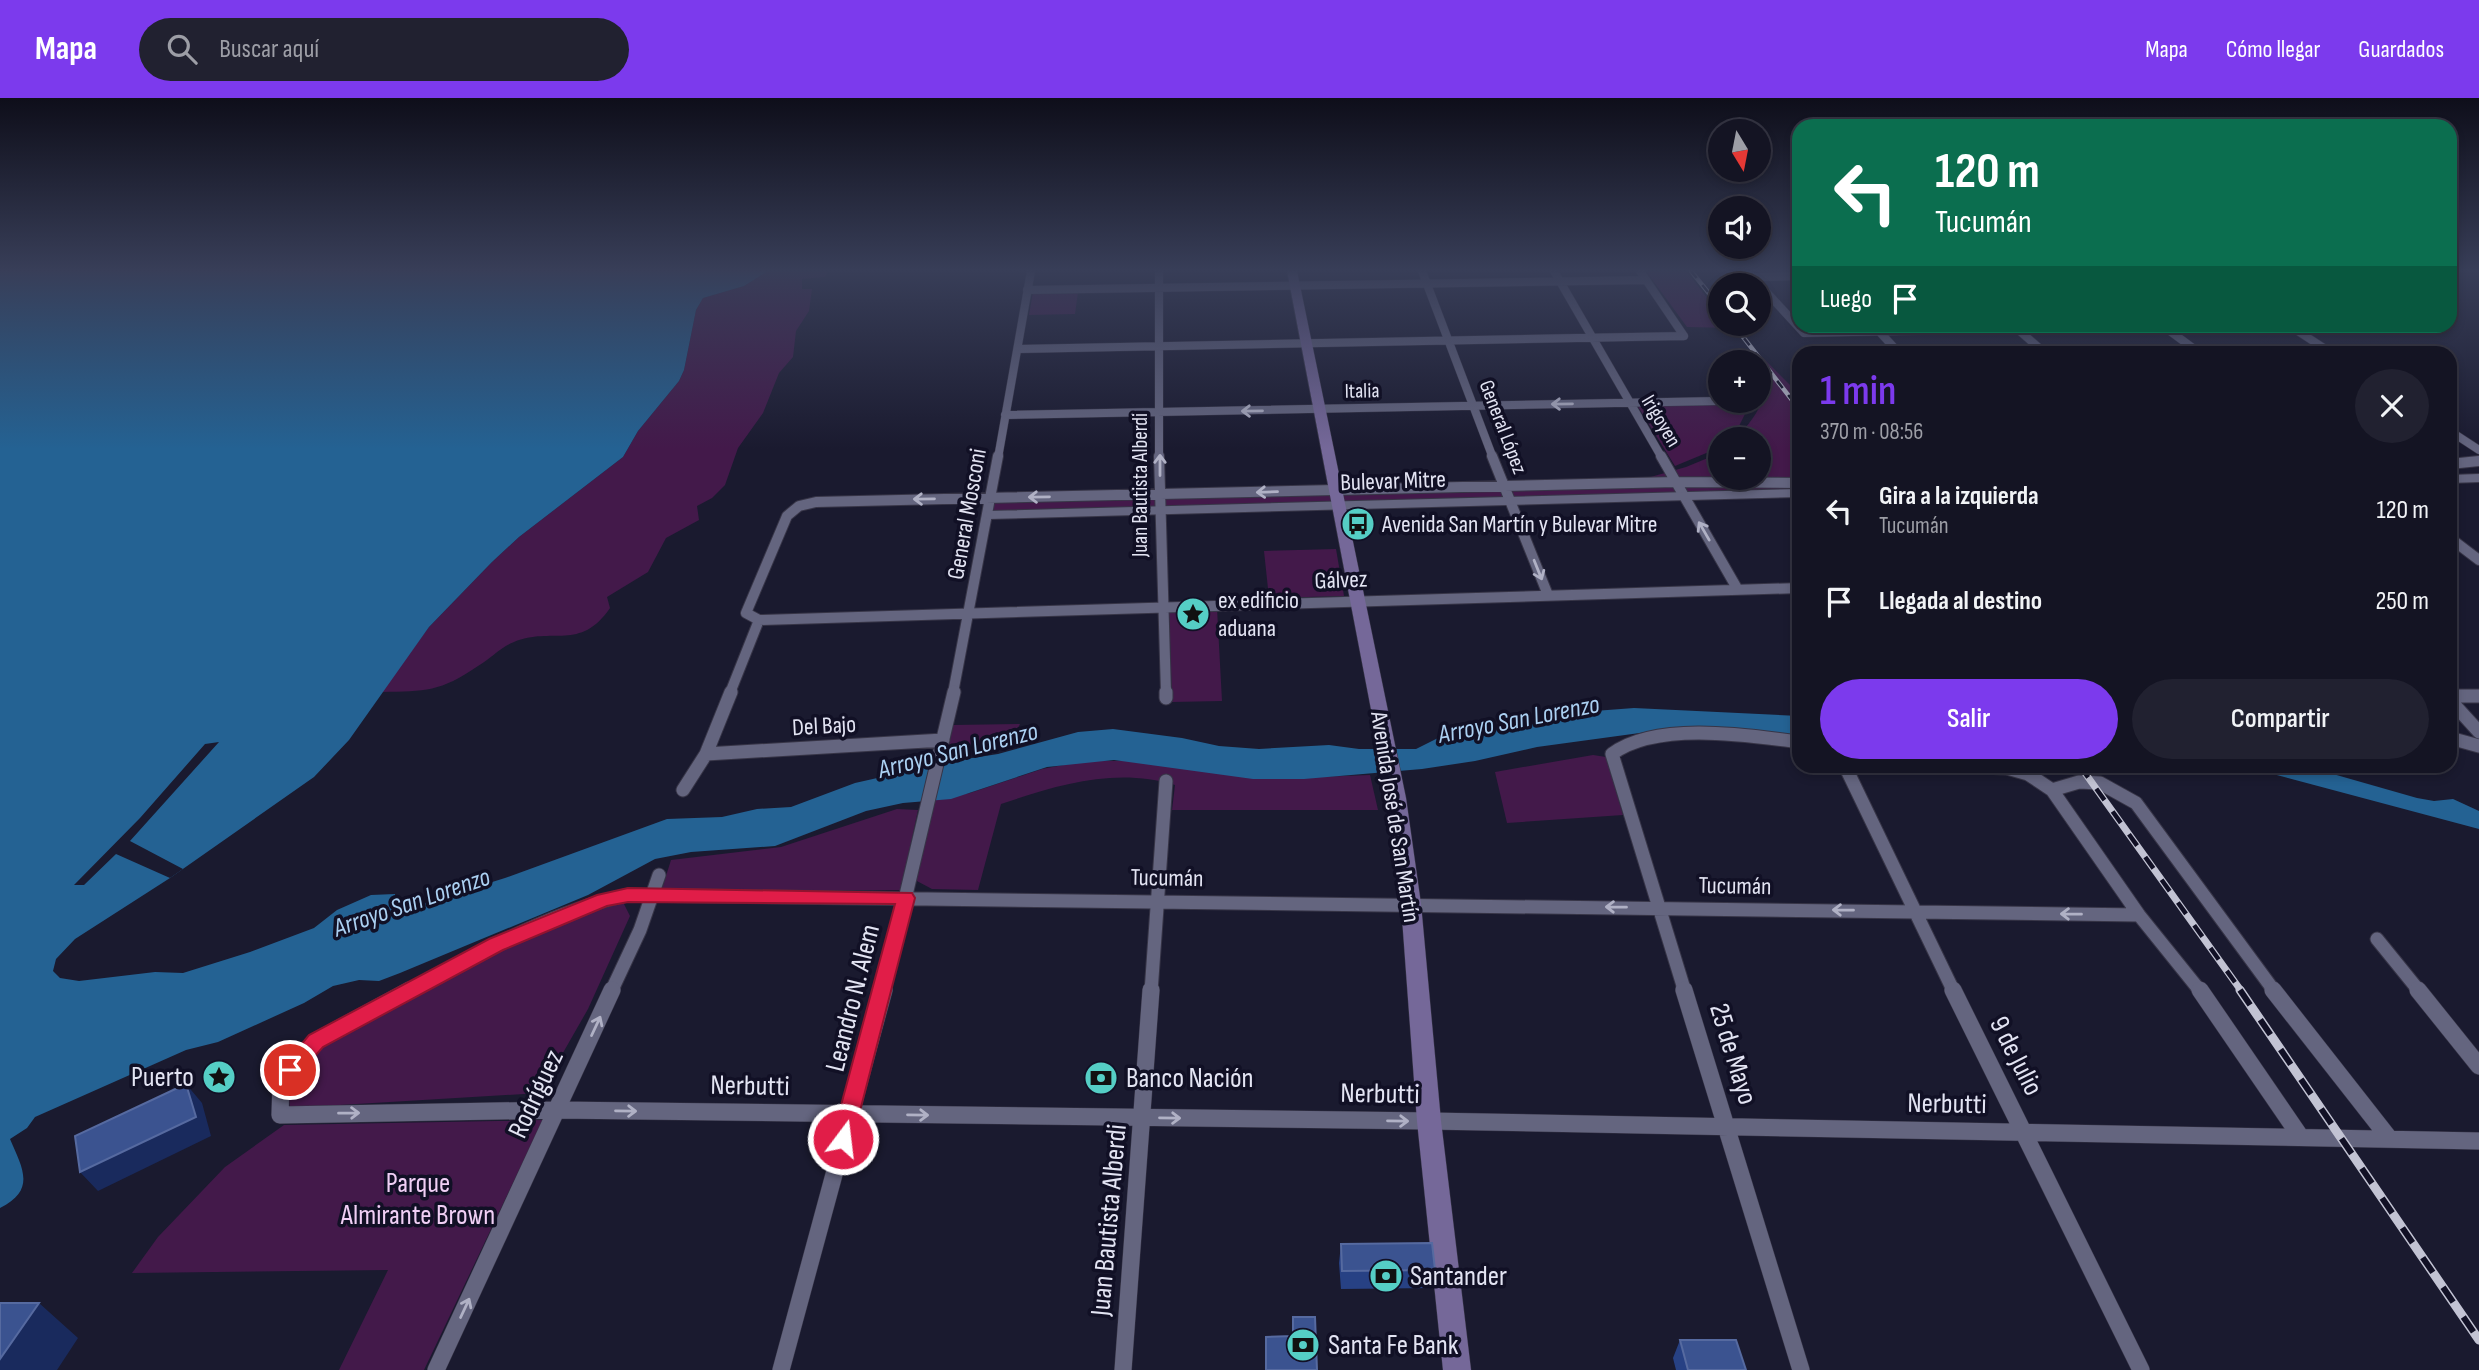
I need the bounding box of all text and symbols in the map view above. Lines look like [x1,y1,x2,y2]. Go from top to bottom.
search box [139,18,629,81]
text: Mapa [35,29,97,69]
icon: search [163,30,201,68]
text: Buscar aquí [219,34,319,65]
text: Mapa [2145,35,2188,64]
text: Cómo llegar [2226,35,2320,64]
text: Guardados [2358,35,2444,64]
north arrow [1708,119,1771,182]
map controls [1708,119,1771,490]
text: 120 m [1935,143,2040,202]
icon: left [1820,147,1911,238]
button: sound [1708,196,1771,259]
text: Tucumán [1935,203,2032,242]
button: search [1708,273,1771,336]
icon: arrive [1886,280,1924,318]
text: Luego [1820,284,1872,315]
button: + [1708,350,1771,413]
text: 1 min [1820,366,1896,417]
button: close [2355,369,2429,443]
street label: General López [1474,377,1532,478]
street label: Italia [1344,378,1380,404]
street label: Irigoyen [1636,390,1686,452]
one-way arrow [1550,398,1573,411]
one-way arrow [1240,404,1263,417]
street label: Juan Bautista Alberdi [1128,413,1153,558]
text: 370 m · 08:56 [1820,418,1923,446]
button: − [1708,427,1771,490]
street label: General Mosconi [941,446,993,582]
one-way arrow [1153,453,1167,476]
street label: Bulevar Mitre [1340,465,1446,497]
text: Gira a la izquierda [1879,481,2039,512]
one-way arrow [1256,486,1279,499]
one-way arrow [1028,490,1051,504]
icon: left [1820,492,1858,530]
one-way arrow [912,493,935,506]
text: 120 m [2376,495,2429,526]
bus stop icon: Avenida San Martín y Bulevar Mitre [1339,505,1377,543]
place label: Avenida San Martín y Bulevar Mitre [1381,510,1657,539]
text: Tucumán [1879,512,1949,540]
one-way arrow [1697,521,1711,541]
one-way arrow [1532,559,1545,581]
street label: Gálvez [1314,565,1368,595]
icon: arrive [1820,583,1858,621]
place label: ex edificio aduana [1218,586,1299,643]
text: Llegada al destino [1879,586,2042,617]
text: 250 m [2375,586,2429,617]
place icon: ex edificio aduana [1174,595,1212,633]
button: Salir [1820,679,2118,759]
button: Compartir [2132,679,2429,759]
water label: Arroyo San Lorenzo [1435,689,1603,751]
street label: Avenida José de San Martín [1364,708,1426,925]
street label: Del Bajo [791,710,857,742]
water label: Arroyo San Lorenzo [874,716,1042,786]
water label: Arroyo San Lorenzo [329,862,495,945]
street label: Tucumán [1130,863,1204,893]
street label: Tucumán [1698,871,1772,901]
one-way arrow [1604,900,1627,914]
one-way arrow [1832,904,1855,917]
one-way arrow [2059,907,2082,921]
street label: Leandro N. Alem [819,921,887,1075]
street label: 25 de Mayo [1702,999,1764,1109]
street label: 9 de Julio [1982,1011,2050,1101]
one-way arrow [590,1016,603,1037]
pin [260,1040,320,1100]
street label: Rodríguez [501,1045,571,1143]
icon: arrive [271,1051,309,1089]
place icon: Puerto [200,1058,238,1096]
bank icon: Banco Nación [1082,1059,1120,1097]
place label: Puerto [131,1061,194,1094]
place label: Banco Nación [1126,1062,1254,1095]
street label: Nerbutti [710,1069,790,1103]
street label: Nerbutti [1340,1077,1420,1111]
street label: Nerbutti [1907,1087,1987,1121]
position arrow [806,1102,880,1176]
one-way arrow [614,1104,637,1118]
one-way arrow [337,1107,360,1120]
one-way arrow [906,1108,929,1121]
one-way arrow [1158,1111,1181,1124]
one-way arrow [1386,1114,1409,1127]
street label: Juan Bautista Alberdi [1084,1123,1134,1318]
park label: Parque Almirante Brown [340,1167,495,1232]
bank icon: Santander [1367,1257,1405,1295]
place label: Santander [1410,1260,1507,1293]
one-way arrow [459,1298,472,1319]
bank icon: Santa Fe Bank [1284,1326,1322,1364]
place label: Santa Fe Bank [1328,1329,1459,1362]

